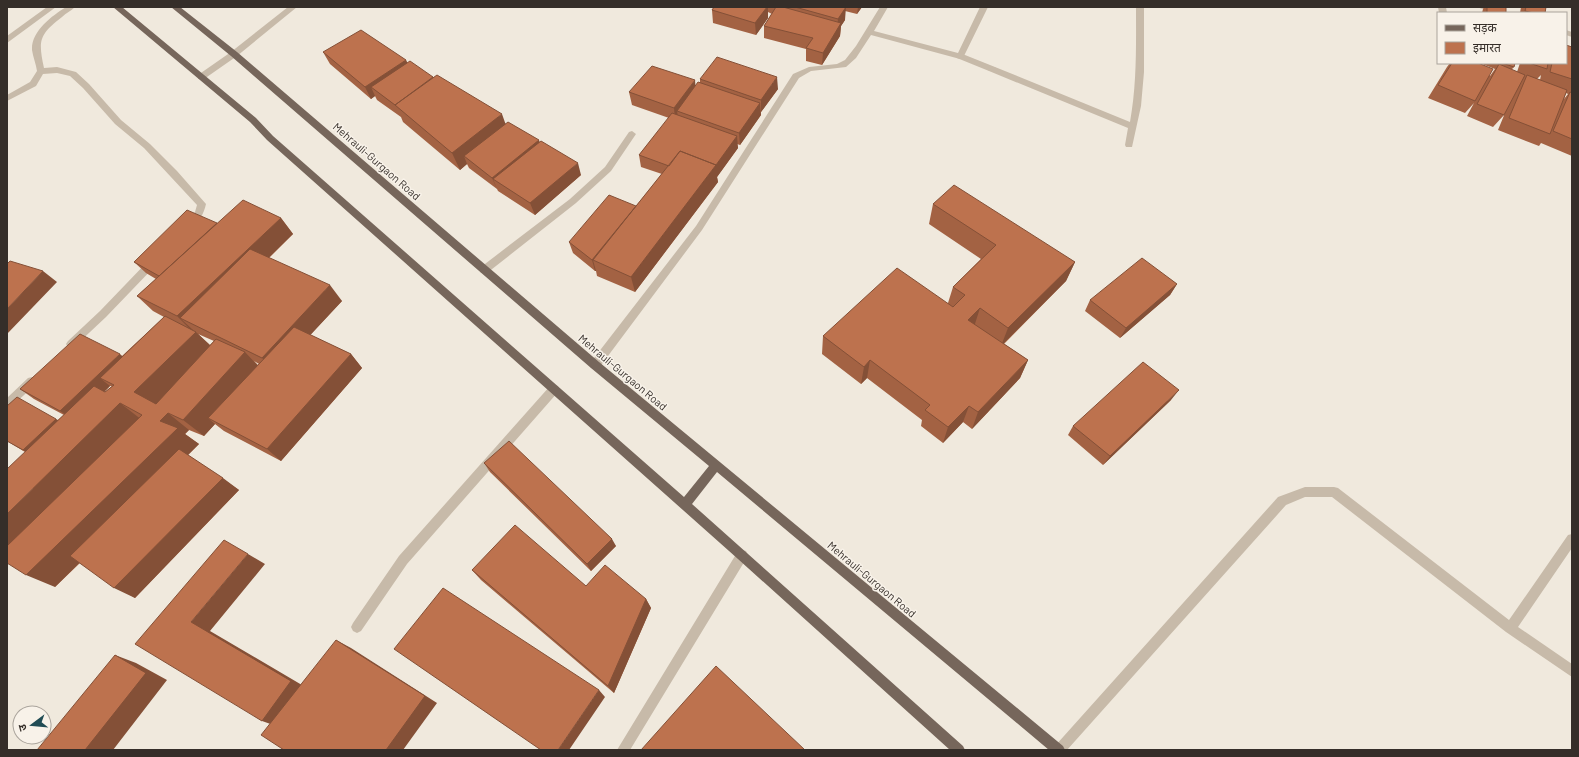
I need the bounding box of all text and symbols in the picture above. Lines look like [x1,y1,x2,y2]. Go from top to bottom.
legend [1437,12,1567,64]
text: सड़क [1473,20,1498,35]
text: इमारत [1473,40,1502,55]
street label: Mehrauli-Gurgaon Road [331,120,423,202]
street label: Mehrauli-Gurgaon Road [576,331,670,413]
street label: Mehrauli-Gurgaon Road [825,538,919,620]
north arrow [12,705,52,745]
text: उ [15,722,29,733]

